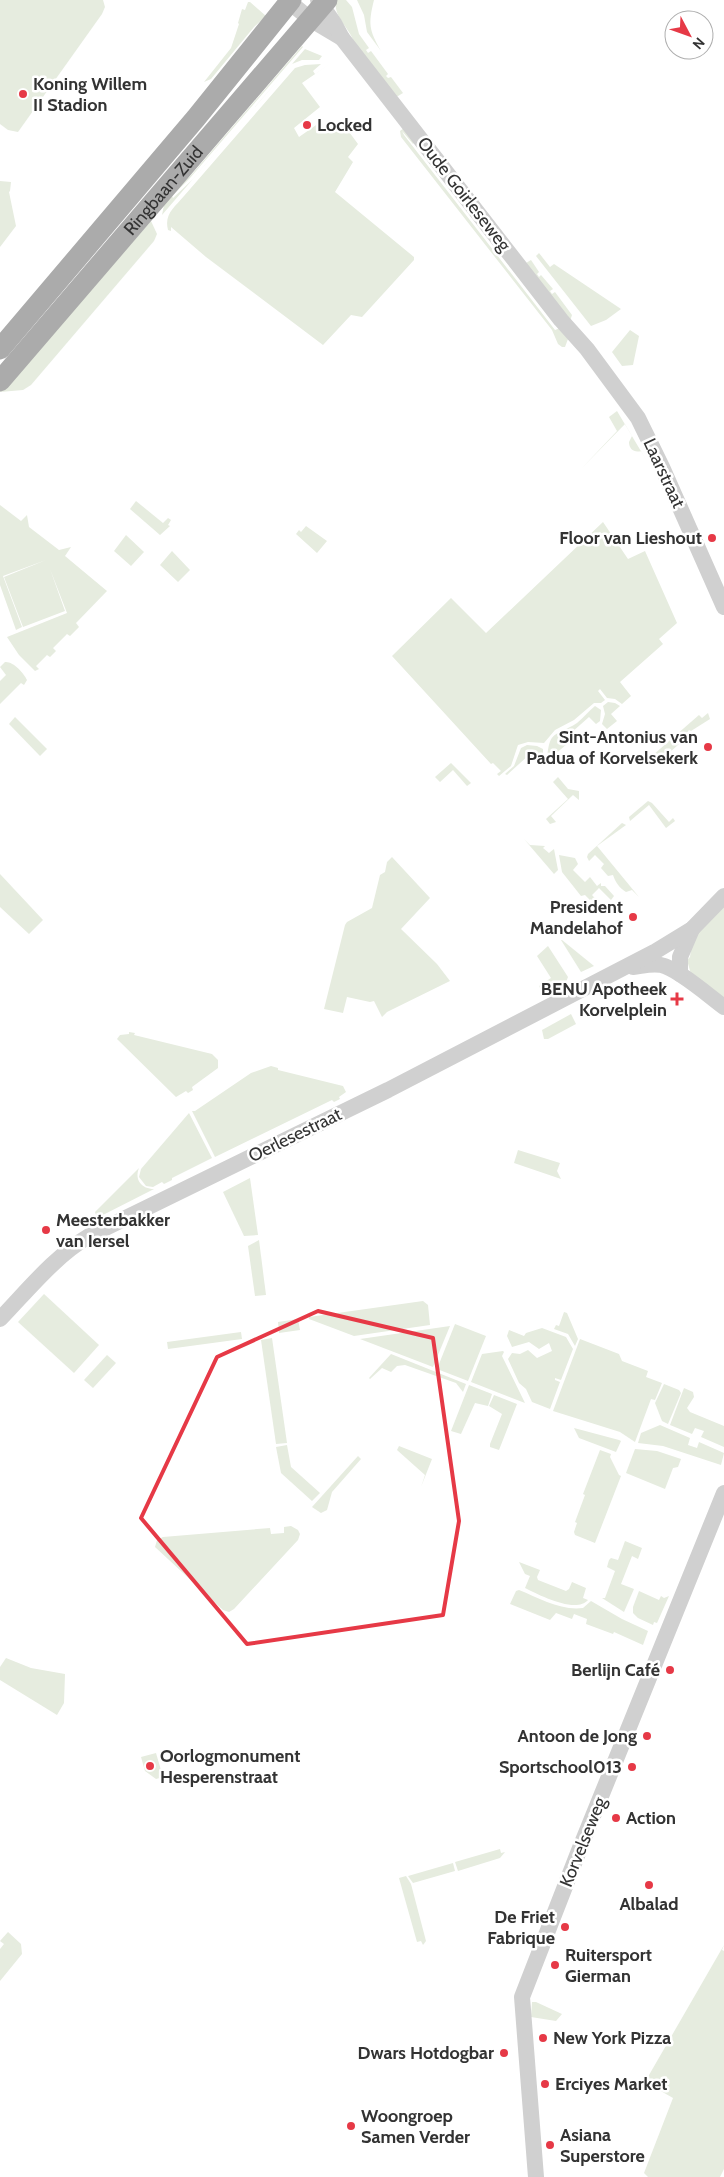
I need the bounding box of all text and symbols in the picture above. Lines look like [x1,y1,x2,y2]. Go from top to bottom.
north arrow [664,10,714,60]
text: N [689,34,709,53]
place label: Koning Willem II Stadion [33,73,147,116]
marker: Koning Willem II Stadion [17,88,29,100]
place label: Locked [317,114,372,136]
marker: Locked [301,119,313,131]
street label: Oude Goirleseweg [413,132,516,256]
street label: Ringbaan-Zuid [119,141,208,240]
street label: Laarstraat [638,435,690,511]
place label: Floor van Lieshout [559,527,702,549]
marker: Floor van Lieshout [706,532,718,544]
place label: Sint-Antonius van Padua of Korvelsekerk [526,726,698,769]
marker: Sint-Antonius van Padua of Korvelsekerk [702,741,714,753]
place label: President Mandelahof [530,896,623,939]
marker: President Mandelahof [627,911,639,923]
place label: BENU Apotheek Korvelplein [541,978,667,1021]
marker: BENU Apotheek Korvelplein [671,993,683,1005]
street label: Oerlesestraat [245,1103,345,1167]
place label: Meesterbakker van Iersel [56,1209,170,1252]
marker: Meesterbakker van Iersel [40,1224,52,1236]
place label: Berlijn Café [571,1659,660,1681]
marker: Berlijn Café [664,1664,676,1676]
place label: Antoon de Jong [518,1725,637,1747]
marker: Antoon de Jong [641,1730,653,1742]
place label: Oorlogmonument Hesperenstraat [160,1745,300,1788]
place label: Sportschool013 [499,1756,622,1778]
marker: Oorlogmonument Hesperenstraat [144,1760,156,1772]
marker: Sportschool013 [626,1761,638,1773]
street label: Korvelseweg [555,1793,611,1890]
place label: Action [626,1807,676,1829]
marker: Action [610,1812,622,1824]
marker: Albalad [643,1879,655,1891]
place label: Albalad [619,1893,679,1915]
place label: De Friet Fabrique [487,1906,555,1949]
marker: De Friet Fabrique [559,1921,571,1933]
place label: Ruitersport Gierman [565,1944,652,1987]
marker: Ruitersport Gierman [549,1959,561,1971]
place label: New York Pizza [553,2027,671,2049]
marker: New York Pizza [537,2032,549,2044]
place label: Dwars Hotdogbar [358,2042,494,2064]
marker: Dwars Hotdogbar [498,2047,510,2059]
place label: Erciyes Market [555,2073,667,2095]
marker: Erciyes Market [539,2078,551,2090]
place label: Woongroep Samen Verder [361,2105,470,2148]
marker: Woongroep Samen Verder [345,2120,357,2132]
place label: Asiana Superstore [560,2124,645,2167]
marker: Asiana Superstore [544,2139,556,2151]

